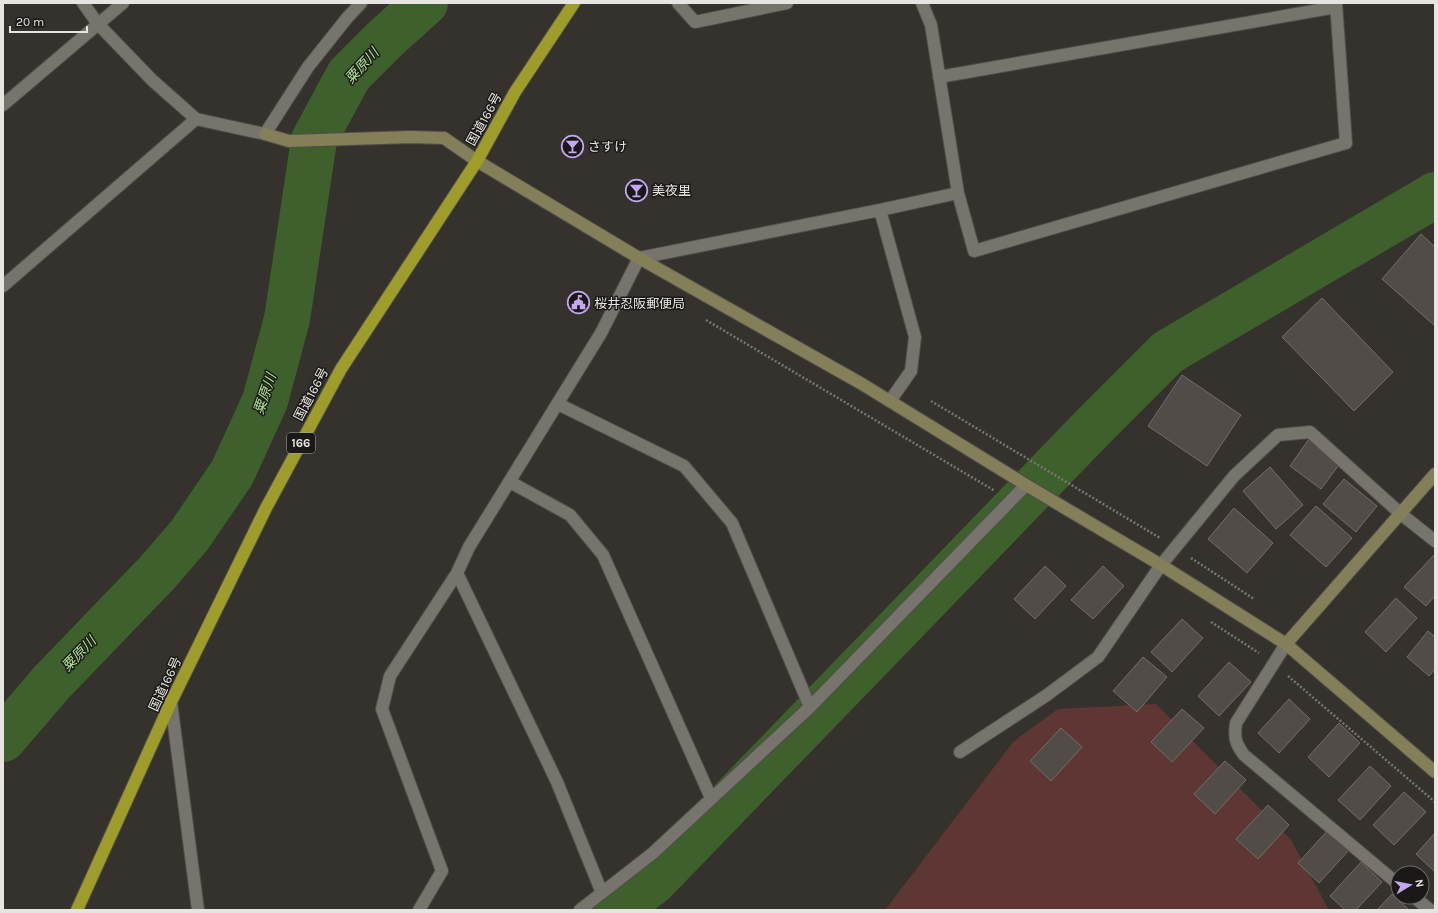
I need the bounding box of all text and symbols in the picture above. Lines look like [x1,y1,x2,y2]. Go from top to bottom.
scale bar [10,8,87,34]
text: 20 m [16,15,44,29]
water label: 粟原川 [342,43,384,87]
street label: 国道166号 [463,90,505,148]
bar icon: さすけ [559,133,585,159]
place label: さすけ [588,139,627,154]
bar icon: 美夜里 [624,177,650,203]
place label: 美夜里 [652,183,691,198]
public building icon: 桜井忍阪郵便局 [565,290,591,316]
place label: 桜井忍阪郵便局 [594,296,685,311]
street label: 国道166号 [291,365,331,423]
water label: 粟原川 [250,369,281,417]
road number: 166 [287,433,315,453]
water label: 粟原川 [58,632,101,675]
street label: 国道166号 [146,654,184,714]
north arrow [1390,865,1430,905]
text: N [1412,878,1426,888]

